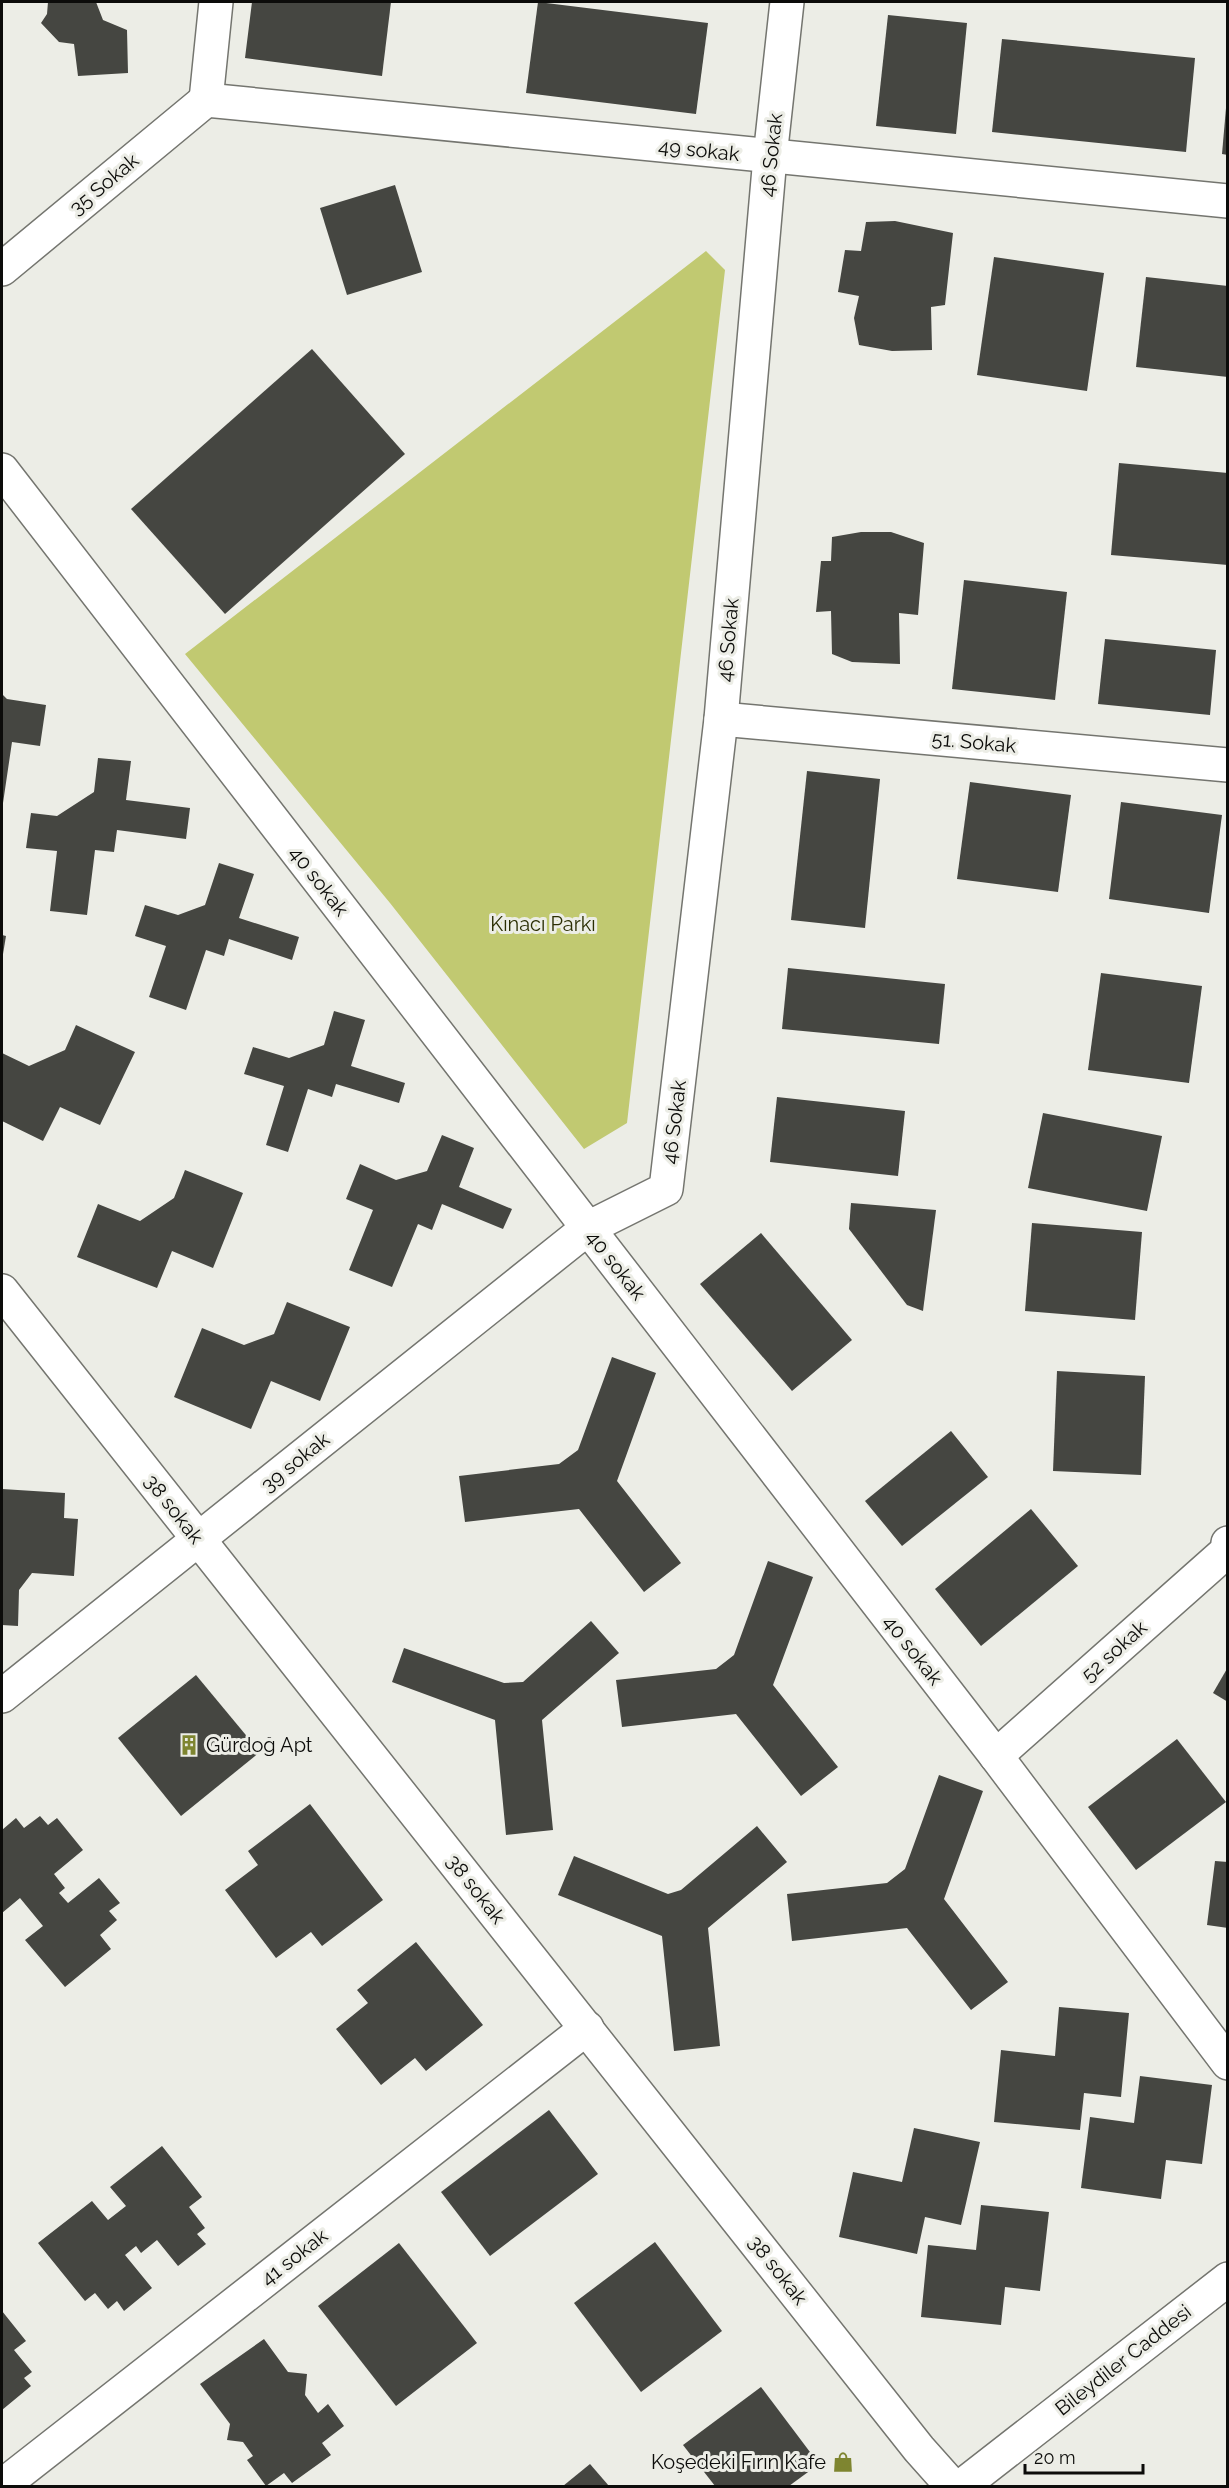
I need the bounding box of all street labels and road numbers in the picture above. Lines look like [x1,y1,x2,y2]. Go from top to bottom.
street label: 46 Sokak [755,111,787,198]
street label: 49 sokak [657,134,741,166]
street label: 35 Sokak [65,148,144,220]
street label: 46 Sokak [712,597,744,683]
street label: 51. Sokak [931,726,1017,758]
street label: 40 sokak [284,841,354,921]
street label: 46 Sokak [657,1078,691,1165]
street label: 40 sokak [581,1225,651,1305]
street label: 39 sokak [256,1427,334,1497]
street label: 38 sokak [140,1470,209,1549]
street label: 40 sokak [878,1610,948,1690]
street label: 52 sokak [1076,1615,1152,1687]
street label: 38 sokak [442,1850,511,1929]
street label: 41 sokak [256,2223,333,2291]
street label: 38 sokak [744,2231,813,2310]
street label: Bileydiler Caddesi [1050,2299,1196,2421]

